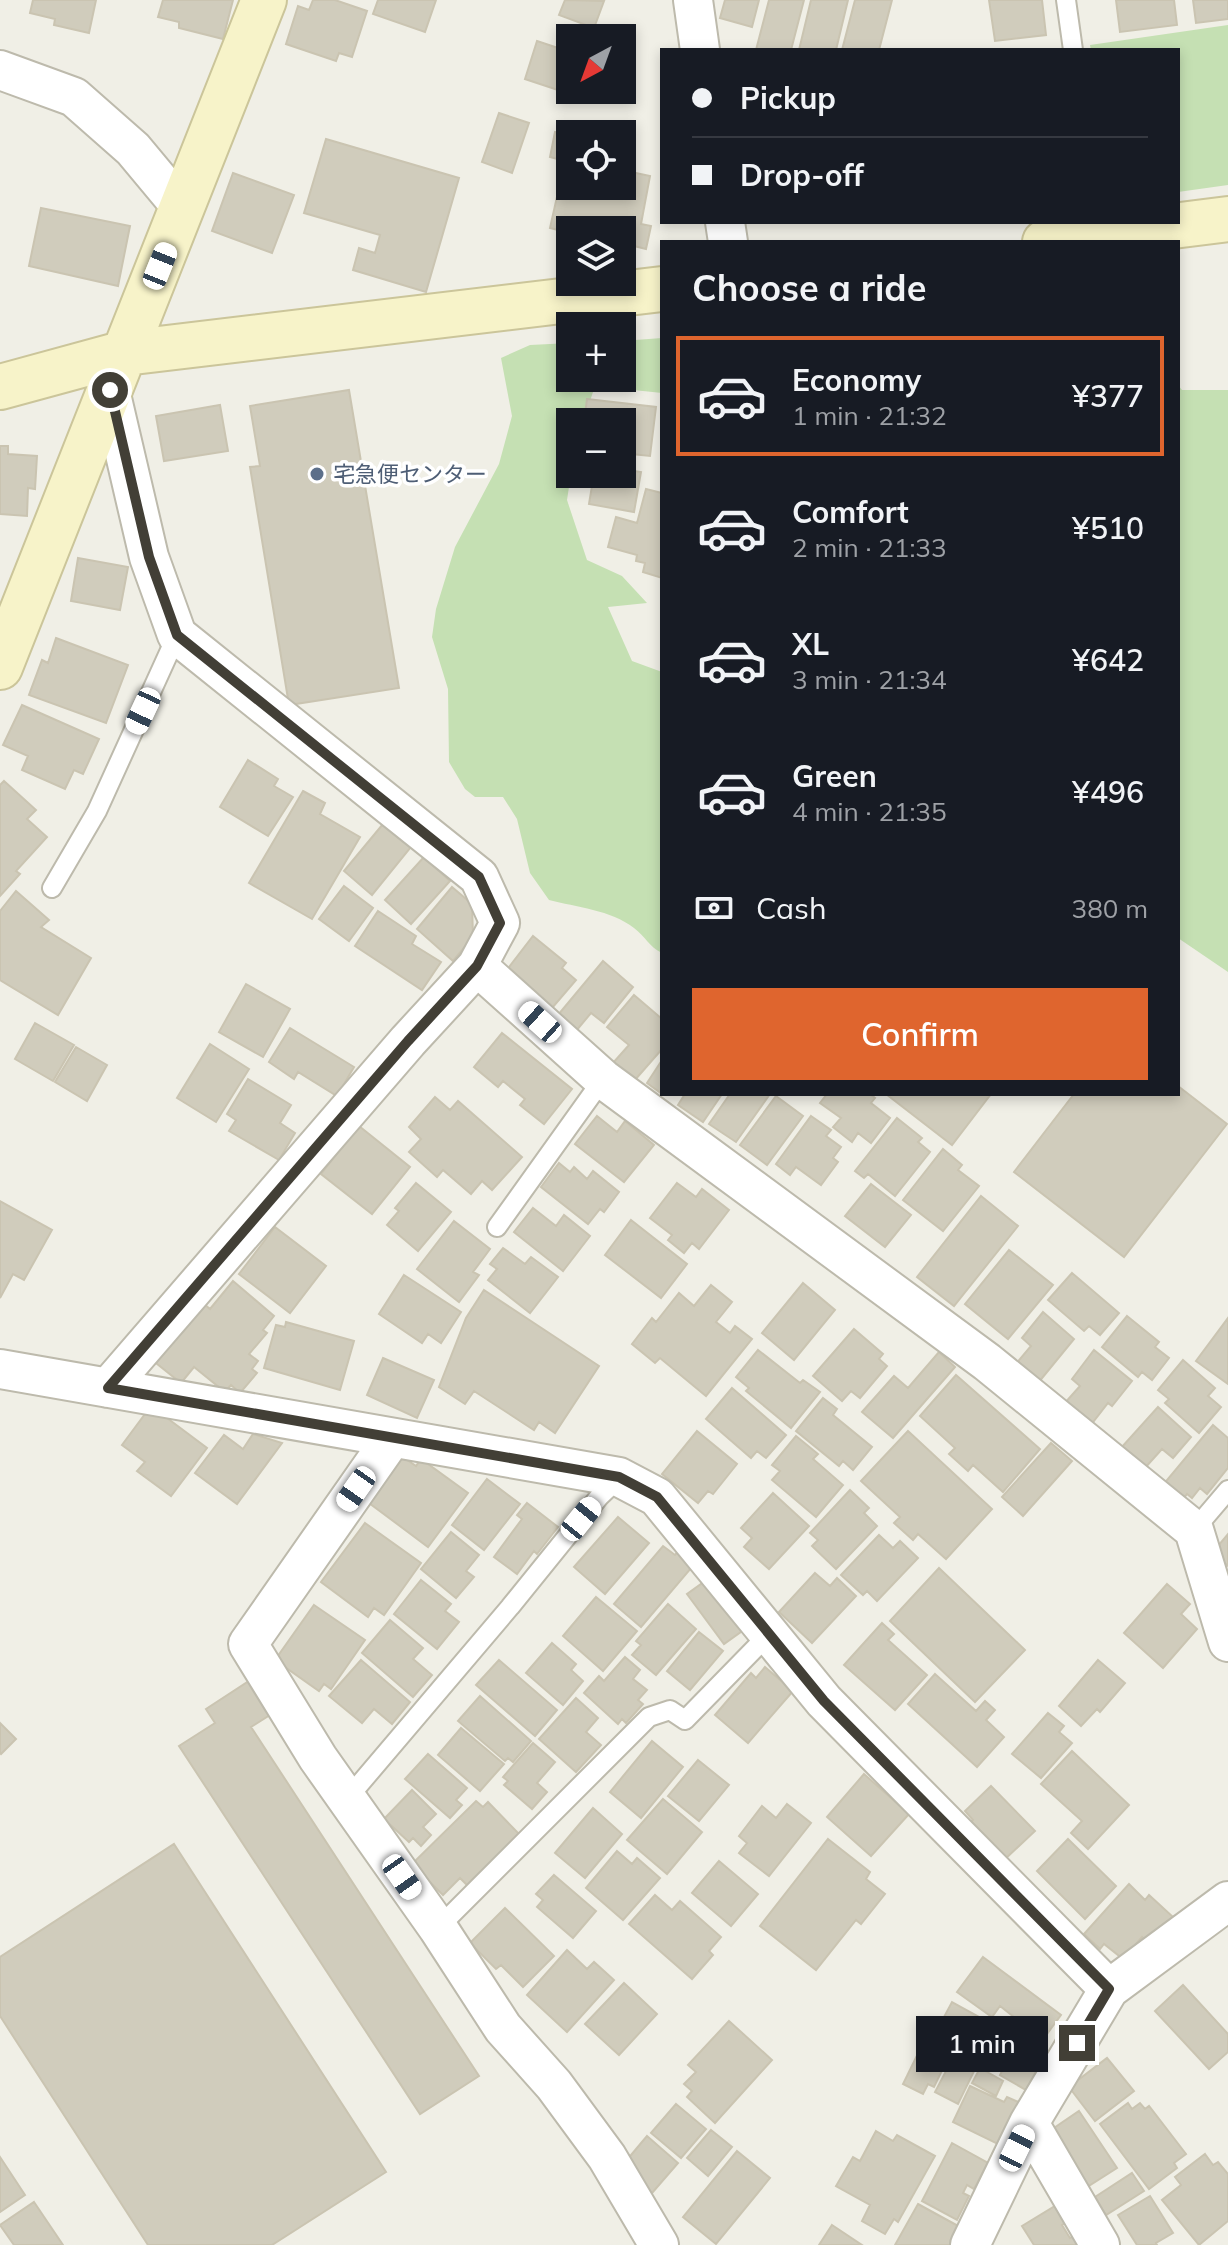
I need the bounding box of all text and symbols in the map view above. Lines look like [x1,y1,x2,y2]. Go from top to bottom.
north arrow [556,24,636,104]
map controls [556,24,636,488]
text: Pickup [740,79,836,117]
button: locate [556,120,636,200]
text: Drop-off [740,156,864,194]
button: layers [556,216,636,296]
car [140,239,180,293]
text: Choose a ride [692,265,926,310]
button: + [556,312,636,392]
icon: car [696,360,768,432]
text: Economy [792,361,921,399]
route start [92,372,128,408]
text: ¥377 [1072,377,1144,415]
text: 1 min · 21:32 [792,399,947,432]
button: − [556,408,636,488]
place label: 宅急便センター [333,460,487,488]
marker: 宅急便センター [308,465,326,483]
icon: car [696,492,768,564]
text: Comfort [792,493,909,531]
text: ¥510 [1072,509,1144,547]
text: 2 min · 21:33 [792,531,947,564]
icon: car [696,624,768,696]
text: XL [792,625,829,663]
text: ¥642 [1072,641,1144,679]
text: 3 min · 21:34 [792,663,947,696]
car [122,684,164,738]
icon: car [696,756,768,828]
text: Green [792,757,877,795]
text: ¥496 [1072,773,1144,811]
text: 4 min · 21:35 [792,795,947,828]
icon: cash [692,886,736,930]
text: Cash [756,889,827,927]
text: 380 m [1072,892,1148,925]
button: Confirm [692,988,1148,1080]
car [514,997,566,1047]
car [332,1462,380,1516]
car [557,1493,605,1545]
car [378,1850,426,1904]
callout: 1 min [917,2015,1049,2071]
route end [1059,2025,1095,2061]
text: 1 min [948,2027,1016,2060]
car [996,2121,1038,2175]

